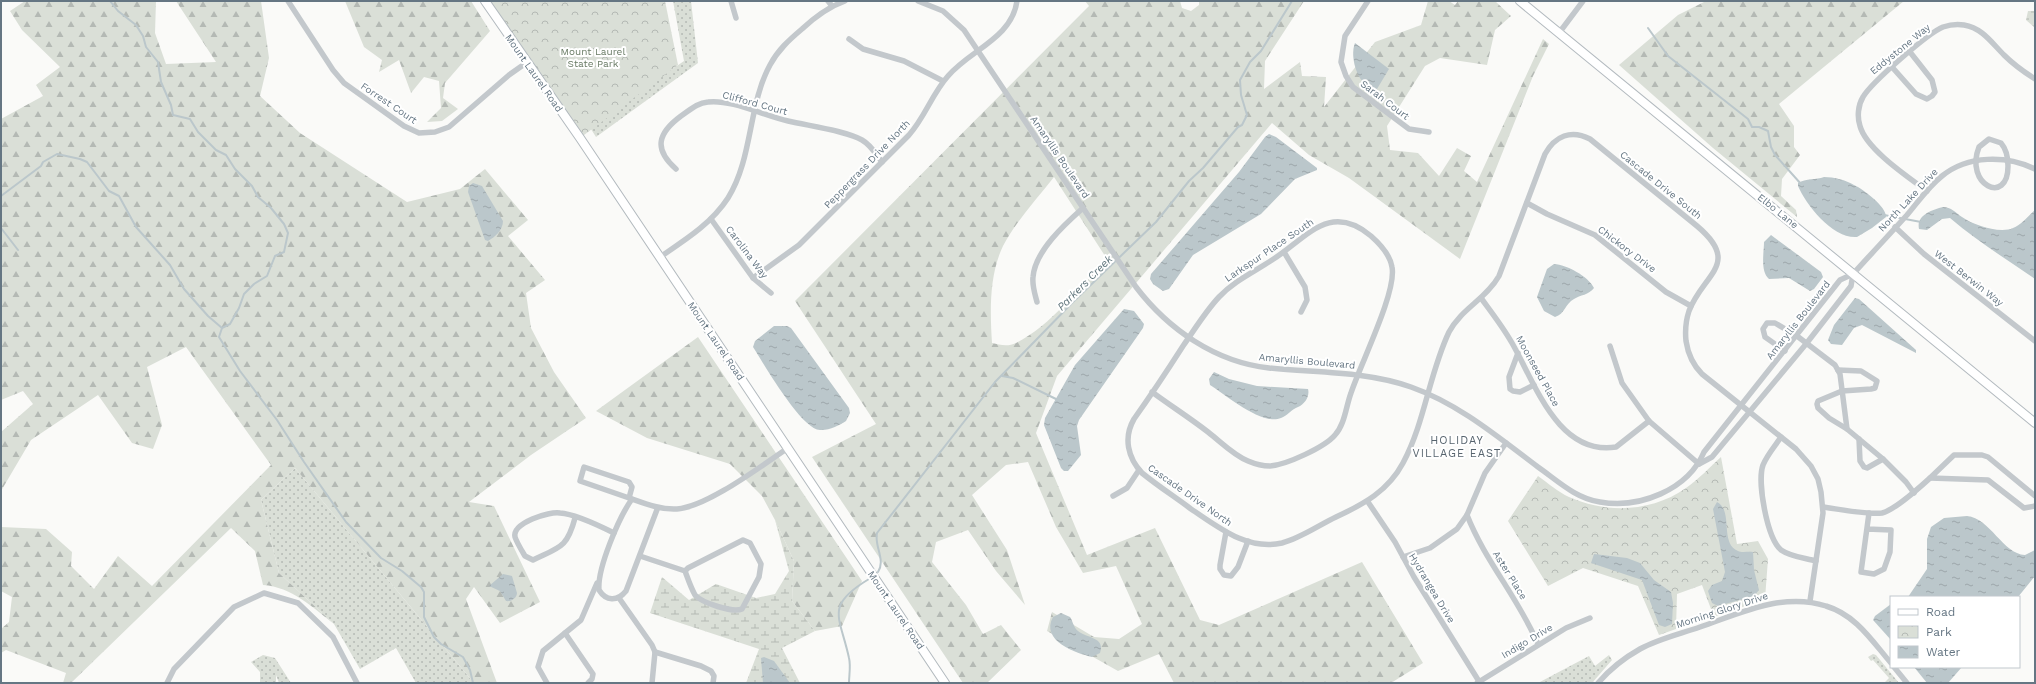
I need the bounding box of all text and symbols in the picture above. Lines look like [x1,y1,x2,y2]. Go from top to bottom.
street label: Eddystone Way [1868,21,1933,77]
street label: Mount Laurel Road [503,32,565,114]
park label: Mount Laurel State Park [561,46,625,69]
street label: Sarah Court [1358,78,1412,122]
street label: Forrest Court [359,80,420,126]
street label: Clifford Court [721,89,790,117]
street label: Amaryllis Boulevard [1028,114,1092,200]
street label: Peppergrass Drive North [822,118,912,210]
street label: Cascade Drive South [1618,149,1704,221]
street label: North Lake Drive [1876,166,1940,234]
street label: Elbo Lane [1756,191,1801,231]
street label: Larkspur Place South [1222,216,1316,284]
street label: Carolina Way [724,224,771,281]
street label: Chickory Drive [1596,224,1658,275]
street label: West Berwin Way [1932,248,2006,309]
water label: Parkers Creek [1055,252,1116,313]
street label: Amaryllis Boulevard [1764,278,1832,362]
street label: Mount Laurel Road [686,300,746,382]
street label: Moonseed Place [1514,334,1562,409]
street label: Amaryllis Boulevard [1258,351,1356,371]
district label: HOLIDAY VILLAGE EAST [1413,434,1501,460]
street label: Cascade Drive North [1146,462,1234,528]
street label: Aster Place [1491,549,1529,602]
street label: Hydrangea Drive [1407,551,1457,625]
street label: Mount Laurel Road [866,569,926,651]
street label: Morning Glory Drive [1675,590,1770,630]
legend [1890,596,2020,668]
text: Road [1926,605,1955,619]
street label: Indigo Drive [1499,621,1555,661]
text: Park [1926,625,1952,639]
text: Water [1926,645,1961,659]

